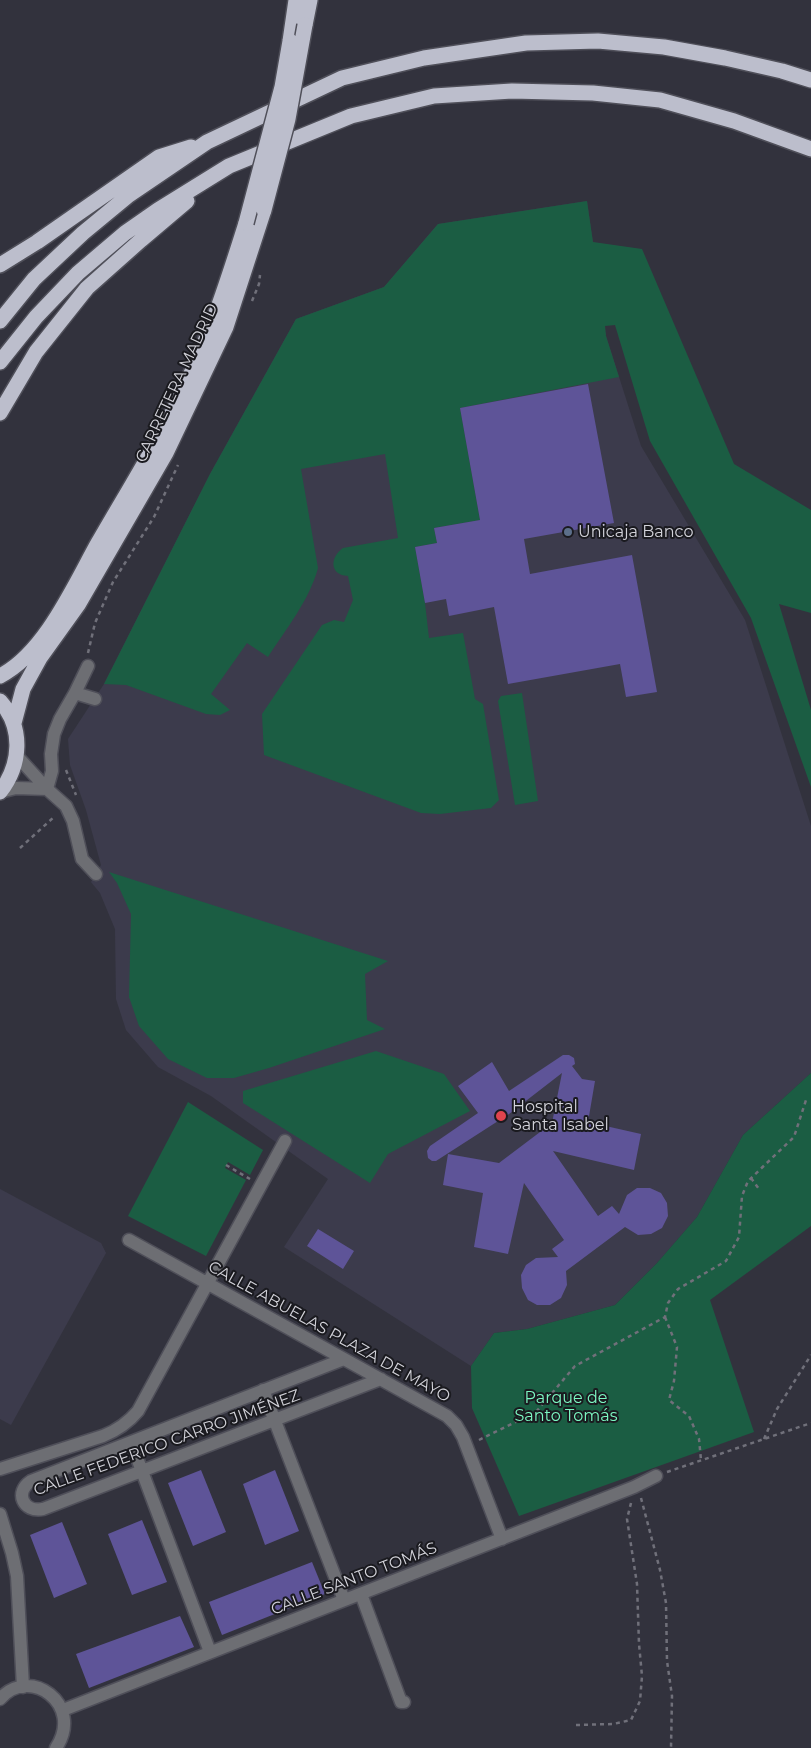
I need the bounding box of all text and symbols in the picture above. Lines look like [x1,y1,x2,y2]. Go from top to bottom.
street label: CARRETERA MADRID [132,301,222,465]
place label: Unicaja Banco [578,522,693,542]
marker: Unicaja Banco [562,526,574,538]
place label: Hospital Santa Isabel [512,1097,609,1135]
marker: Hospital Santa Isabel [494,1109,508,1123]
street label: CALLE ABUELAS PLAZA DE MAYO [205,1257,453,1407]
street label: CALLE FEDERICO CARRO JIMÉNEZ [31,1386,303,1500]
park label: Parque de Santo Tomás [514,1388,618,1426]
street label: CALLE SANTO TOMÁS [268,1538,440,1620]

